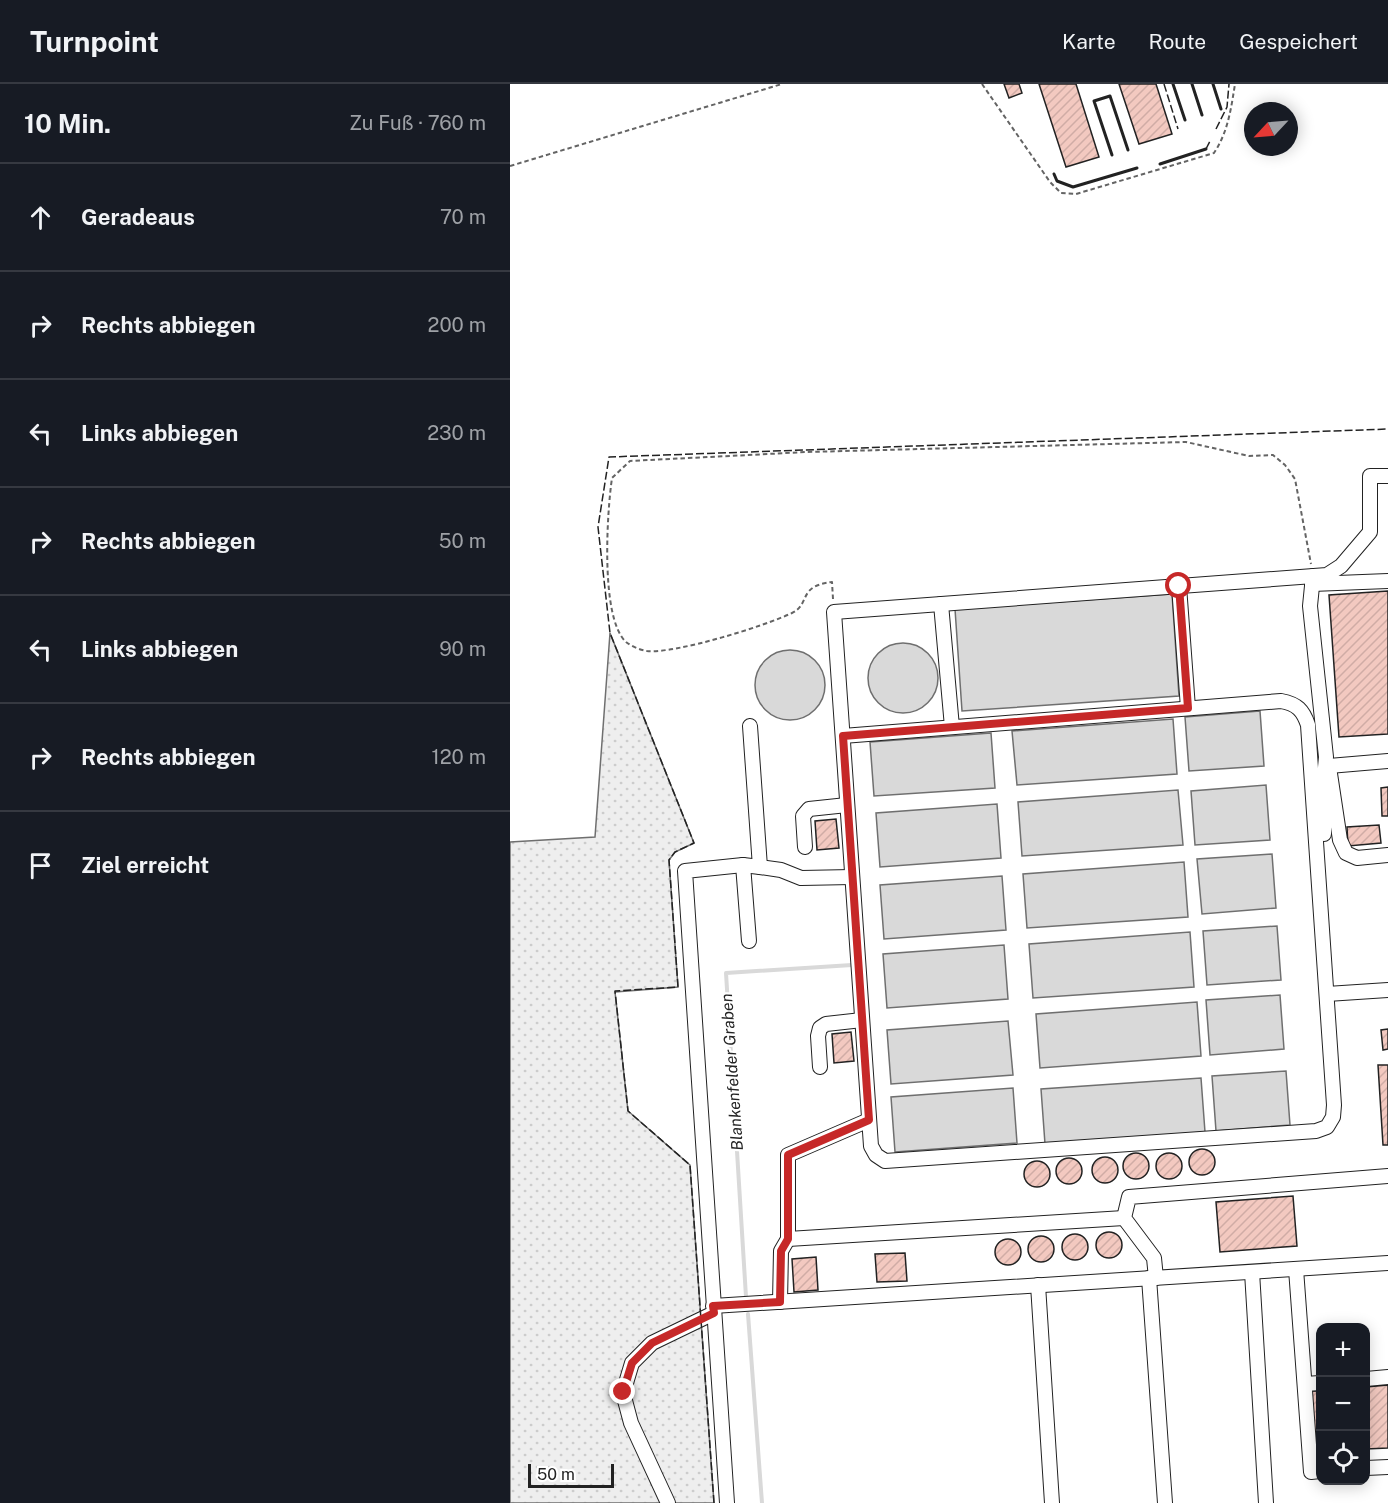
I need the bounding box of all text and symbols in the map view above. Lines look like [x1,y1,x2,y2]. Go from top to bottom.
text: Turnpoint [30,25,159,58]
text: Karte [1062,29,1116,54]
text: Route [1149,29,1206,54]
text: Gespeichert [1239,29,1358,54]
north arrow [1244,102,1298,156]
text: 10 Min. [24,108,111,139]
text: Zu Fuß · 760 m [349,111,486,135]
icon: ahead [24,201,57,234]
text: Geradeaus [81,204,195,230]
text: 70 m [440,205,486,229]
icon: right [24,309,57,342]
text: Rechts abbiegen [81,312,256,338]
text: 200 m [428,313,486,337]
icon: left [24,417,57,450]
text: Links abbiegen [81,420,238,446]
text: 230 m [427,421,486,445]
icon: right [24,525,57,558]
text: Rechts abbiegen [81,528,256,554]
text: 50 m [439,529,486,553]
route start [1165,572,1191,598]
icon: left [24,633,57,666]
text: Links abbiegen [81,636,238,662]
text: 90 m [439,637,486,661]
icon: right [24,741,57,774]
text: Rechts abbiegen [81,744,256,770]
text: 120 m [432,745,486,769]
icon: arrive [24,849,57,882]
text: Ziel erreicht [81,852,209,878]
water label: Blankenfelder Graben [717,993,747,1151]
map controls [1316,1323,1370,1485]
button: + [1316,1323,1370,1377]
button: − [1316,1377,1370,1431]
route end [609,1378,635,1404]
button: locate [1316,1431,1370,1485]
scale bar [528,1461,614,1488]
text: 50 m [537,1465,575,1484]

